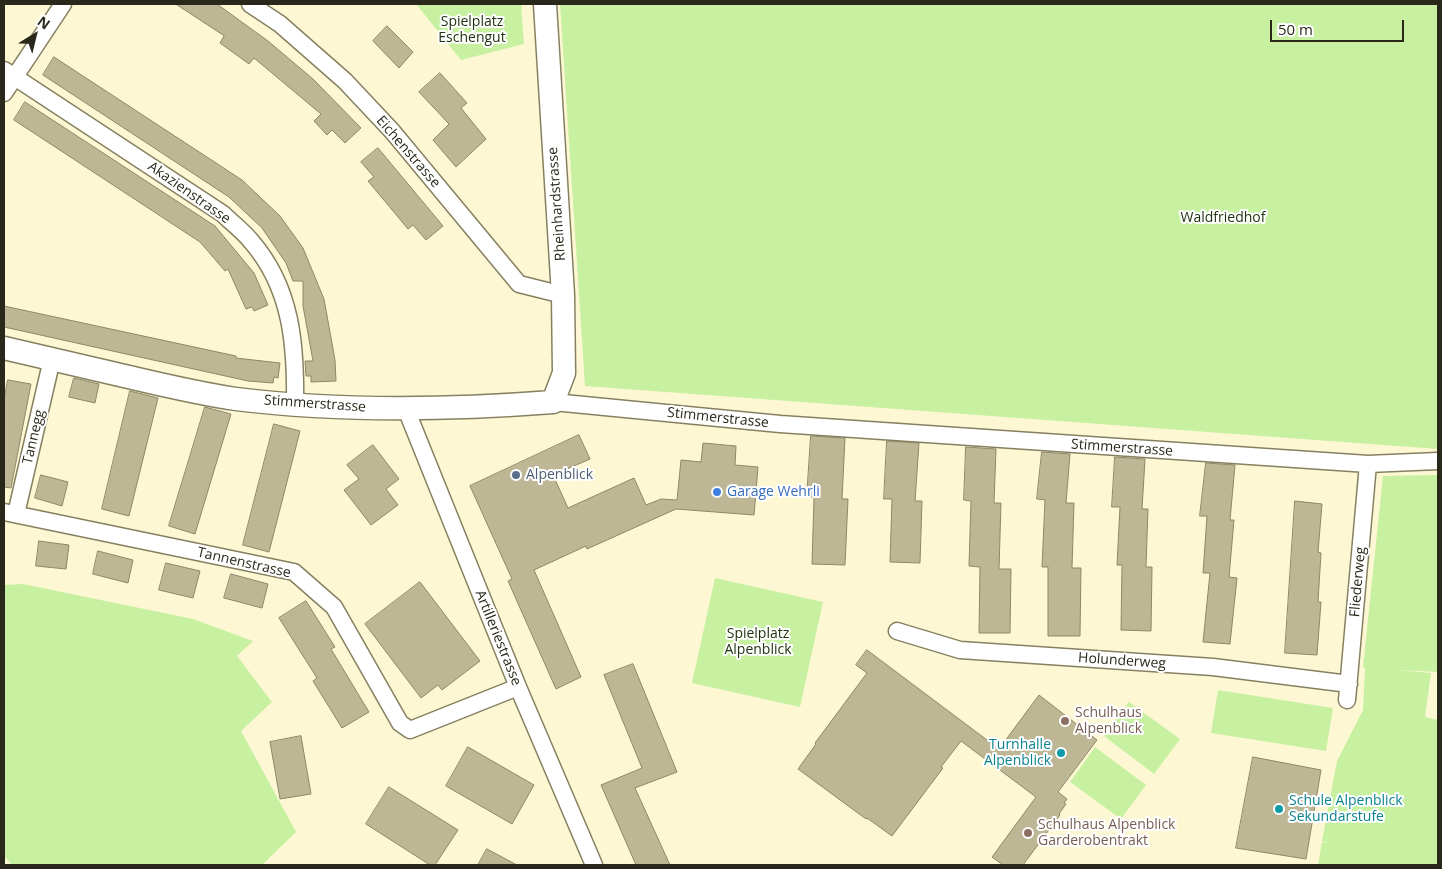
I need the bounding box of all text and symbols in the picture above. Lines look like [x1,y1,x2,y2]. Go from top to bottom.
north arrow [10,10,60,60]
scale bar [1272,10,1406,42]
text: N [34,11,54,33]
park label: Spielplatz Eschengut [438,14,506,46]
text: 50 m [1278,19,1313,39]
street label: Eichenstrasse [372,113,444,191]
street label: Rheinhardstrasse [545,146,569,262]
street label: Akazienstrasse [144,158,234,228]
park label: Waldfriedhof [1181,210,1265,226]
street label: Stimmerstrasse [264,392,366,416]
street label: Stimmerstrasse [666,404,770,432]
street label: Tannegg [20,408,48,466]
street label: Stimmerstrasse [1071,436,1173,460]
place label: Alpenblick [526,467,593,483]
marker: Alpenblick [510,469,522,481]
place label: Garage Wehrli [727,484,820,500]
marker: Garage Wehrli [711,486,723,498]
street label: Tannenstrasse [196,544,292,582]
street label: Fliederweg [1347,546,1369,618]
street label: Artilleriestrasse [471,588,525,688]
park label: Spielplatz Alpenblick [724,626,792,658]
street label: Holunderweg [1078,650,1166,672]
place label: Schulhaus Alpenblick [1075,705,1142,738]
marker: Schulhaus Alpenblick [1059,715,1071,727]
place label: Turnhalle Alpenblick [984,737,1051,770]
marker: Turnhalle Alpenblick [1055,747,1067,759]
place label: Schule Alpenblick Sekundarstufe [1289,793,1403,826]
marker: Schule Alpenblick Sekundarstufe [1273,803,1285,815]
place label: Schulhaus Alpenblick Garderobentrakt [1038,817,1175,850]
marker: Schulhaus Alpenblick Garderobentrakt [1022,827,1034,839]

